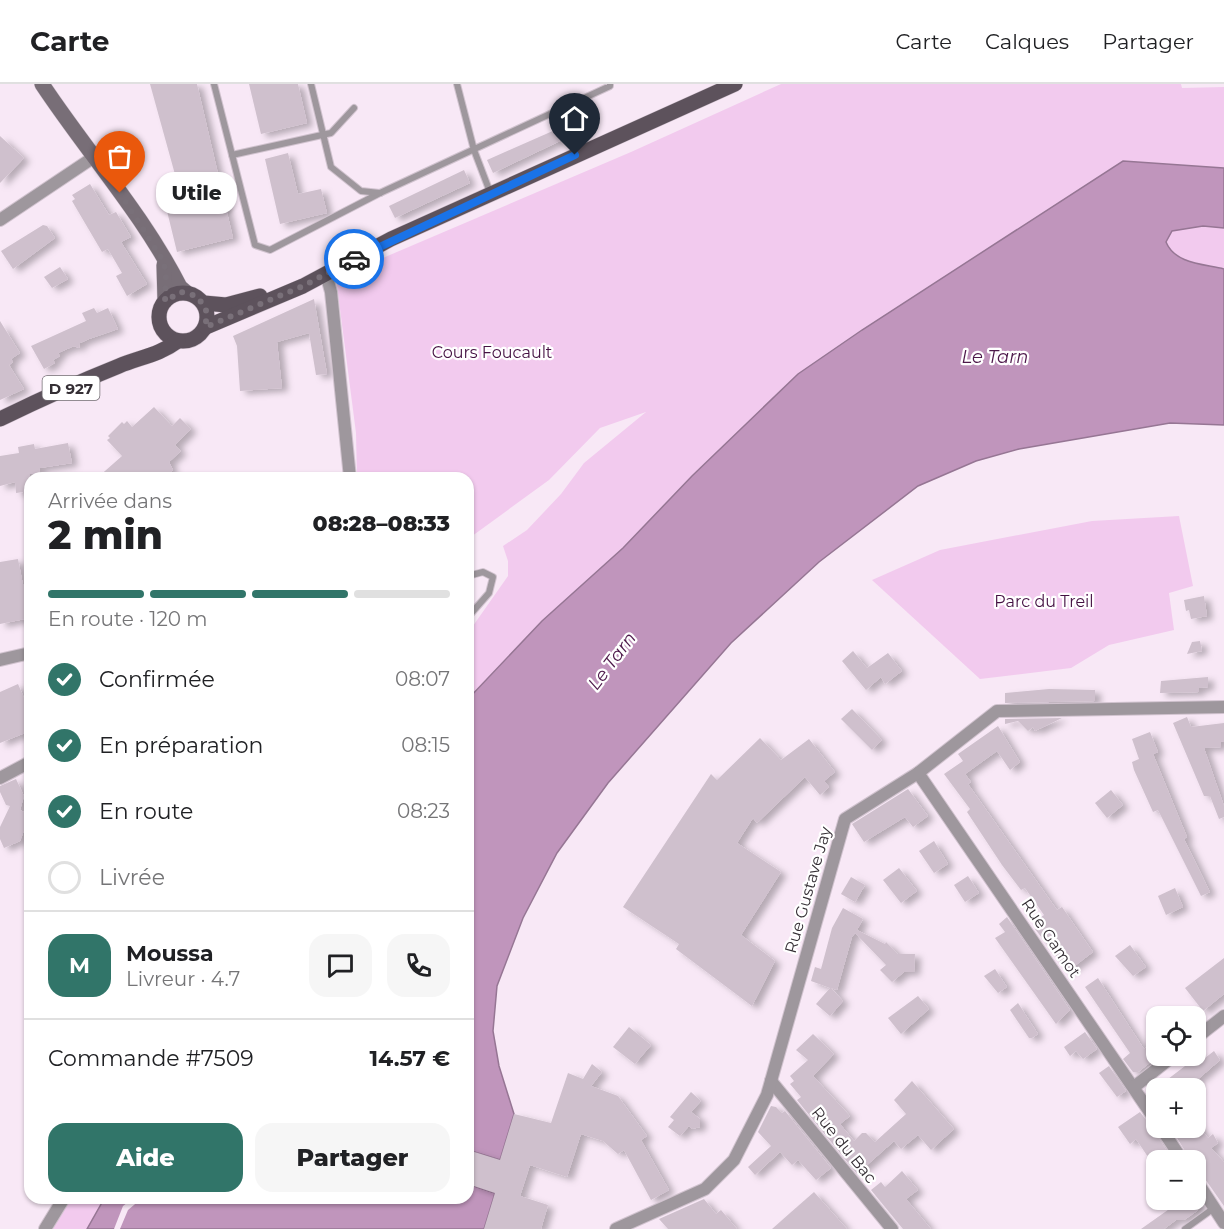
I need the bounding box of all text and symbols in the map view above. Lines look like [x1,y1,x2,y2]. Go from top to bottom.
text: Carte [30,24,109,58]
text: Carte [895,29,952,54]
text: Calques [985,29,1069,54]
text: Partager [1102,29,1194,54]
pin [549,93,600,155]
icon: home [558,102,591,135]
pin [94,131,145,193]
icon: bag [103,140,136,173]
callout: Utile [156,172,237,214]
text: Utile [171,181,222,205]
courier [324,229,384,289]
icon: car [338,243,371,276]
park label: Cours Foucault [432,343,553,362]
water label: Le Tarn [962,346,1028,368]
road number: D 927 [42,376,100,400]
text: Arrivée dans [48,489,172,513]
text: 08:28–08:33 [313,510,450,537]
text: 2 min [48,511,163,559]
park label: Parc du Treil [994,592,1094,611]
text: En route · 120 m [48,607,207,631]
water label: Le Tarn [583,628,641,694]
icon: check [48,663,81,696]
text: Confirmée [99,666,215,693]
text: 08:07 [395,667,450,691]
icon: check [48,729,81,762]
text: En préparation [99,732,263,759]
text: 08:15 [401,733,450,757]
icon: check [48,795,81,828]
text: En route [99,798,193,825]
text: 08:23 [397,799,450,823]
street label: Rue Gustave Jay [781,824,835,955]
text: Livrée [99,864,165,891]
street label: Rue Gamot [1018,895,1085,982]
button: chat [309,934,372,997]
button: phone [387,934,450,997]
text: Moussa [126,940,213,967]
text: M [69,952,90,979]
text: Livreur · 4.7 [126,967,240,991]
map controls [1146,1006,1206,1210]
button: locate [1146,1006,1206,1066]
text: Commande #7509 [48,1045,254,1072]
text: 14.57 € [369,1045,450,1072]
button: + [1146,1078,1206,1138]
street label: Rue du Bac [808,1103,880,1187]
button: Aide [48,1123,243,1192]
button: Partager [255,1123,450,1192]
button: − [1146,1150,1206,1210]

